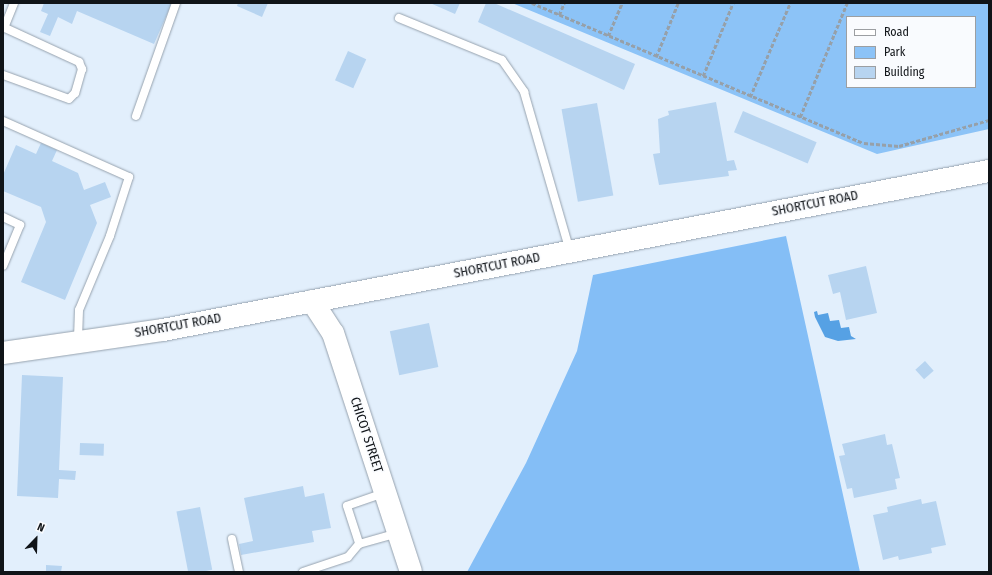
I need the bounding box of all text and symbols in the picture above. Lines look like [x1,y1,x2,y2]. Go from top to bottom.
legend [846,16,976,88]
text: Road [884,25,909,39]
text: Park [884,45,905,59]
text: Building [884,65,924,79]
street label: SHORTCUT ROAD [771,188,859,220]
street label: SHORTCUT ROAD [453,250,541,282]
street label: SHORTCUT ROAD [134,311,222,341]
street label: CHICOT STREET [346,395,386,475]
north arrow [16,519,56,559]
text: N [35,520,46,535]

